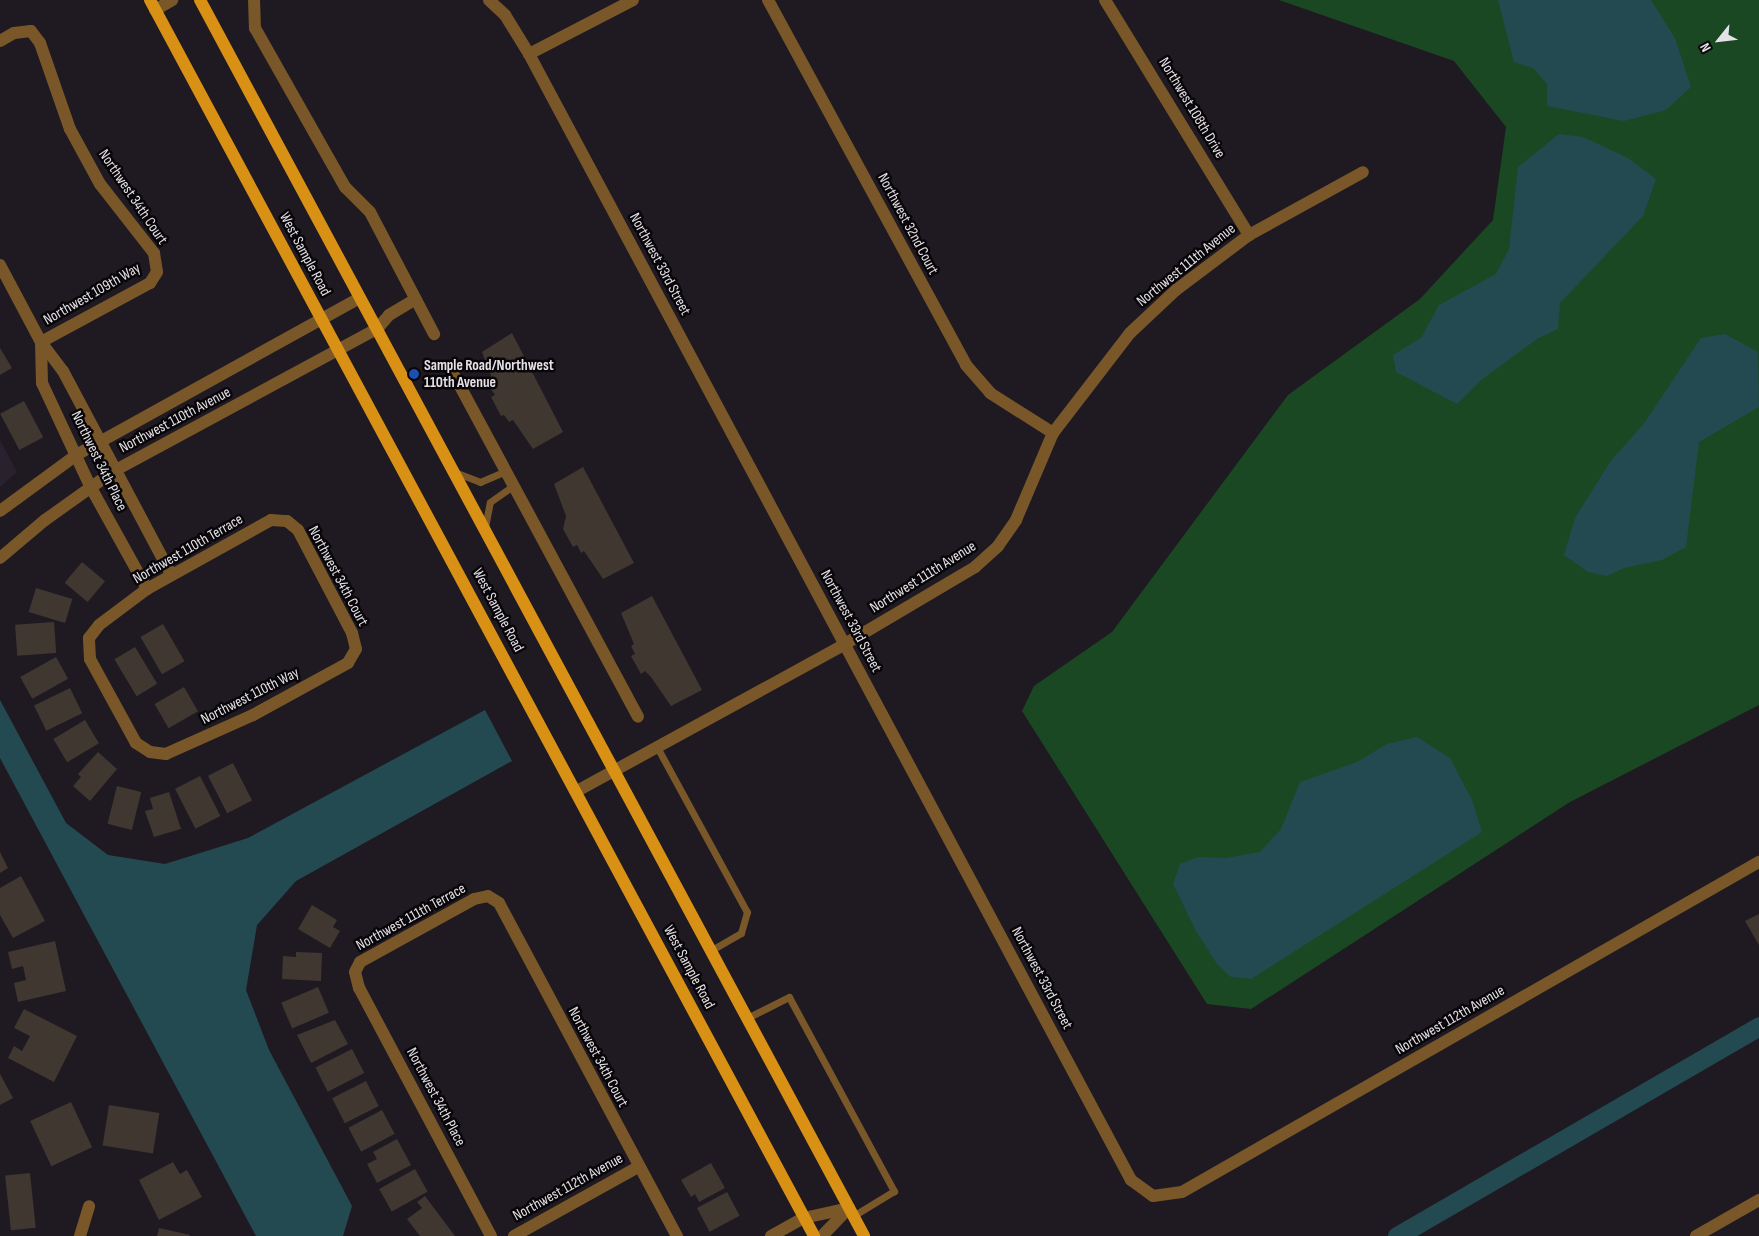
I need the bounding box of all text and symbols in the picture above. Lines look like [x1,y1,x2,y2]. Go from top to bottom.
north arrow [1694,15,1744,65]
text: N [1696,40,1715,55]
street label: Northwest 108th Drive [1155,54,1229,162]
street label: Northwest 34th Court [95,146,171,248]
street label: Northwest 32nd Court [874,170,942,278]
street label: West Sample Road [275,209,335,299]
street label: Northwest 33rd Street [626,210,694,318]
street label: Northwest 111th Avenue [1133,220,1239,310]
street label: Northwest 109th Way [40,259,144,329]
place label: Sample Road/Northwest 110th Avenue [424,356,554,391]
marker: Sample Road/Northwest 110th Avenue [408,368,420,380]
street label: Northwest 110th Avenue [116,383,234,457]
street label: Northwest 34th Place [67,408,131,514]
street label: Northwest 110th Terrace [130,510,246,588]
street label: Northwest 34th Court [304,523,372,629]
street label: Northwest 111th Avenue [867,537,979,617]
street label: West Sample Road [468,565,528,655]
street label: Northwest 33rd Street [817,567,885,675]
street label: Northwest 110th Way [198,664,302,728]
street label: Northwest 111th Terrace [353,879,469,955]
street label: West Sample Road [659,922,719,1012]
street label: Northwest 33rd Street [1008,924,1076,1032]
street label: Northwest 112th Avenue [1392,981,1508,1059]
street label: Northwest 34th Court [564,1004,632,1110]
street label: Northwest 34th Place [402,1045,470,1149]
street label: Northwest 112th Avenue [510,1149,626,1225]

